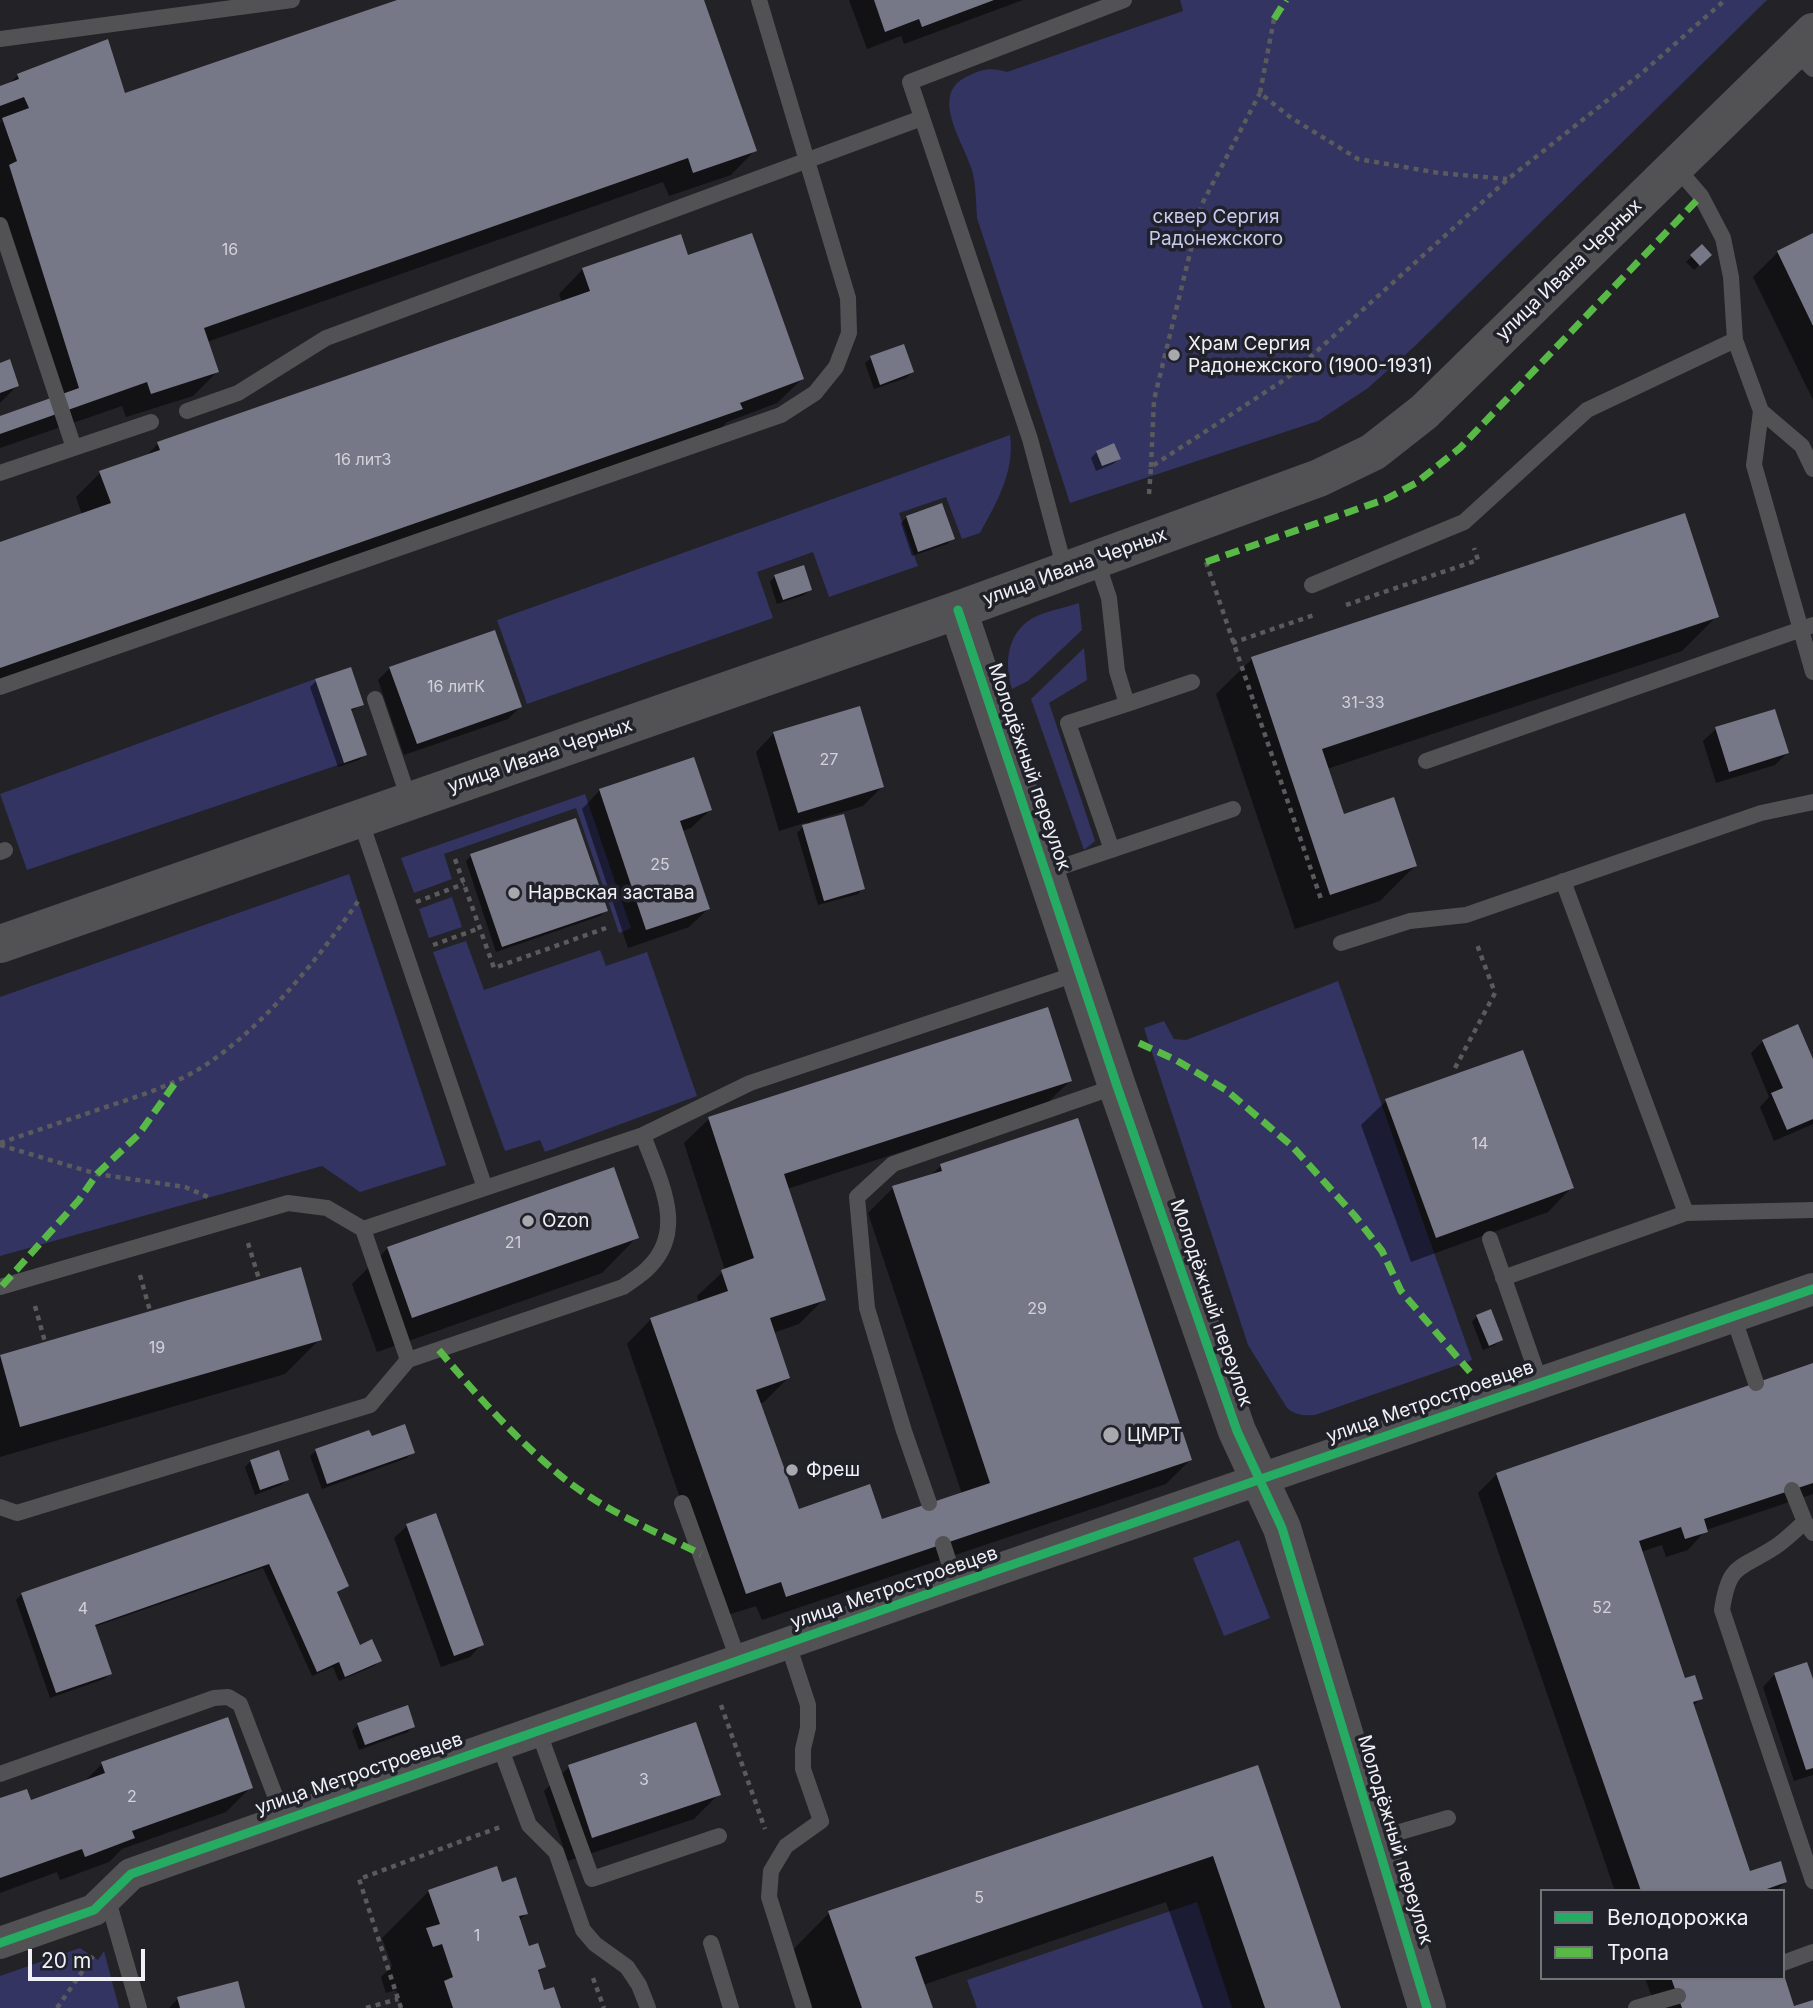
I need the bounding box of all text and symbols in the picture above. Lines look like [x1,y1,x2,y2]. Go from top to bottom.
street label: улица Ивана Черных [1491,194,1647,346]
park label: сквер Сергия Радонежского [1149,206,1283,250]
house number: 16 [222,240,238,260]
place label: Храм Сергия Радонежского (1900-1931) [1188,333,1433,377]
marker: Храм Сергия Радонежского (1900-1931) [1166,347,1182,363]
house number: 16 литЗ [335,450,391,470]
street label: улица Ивана Черных [980,523,1170,611]
street label: Молодёжный переулок [983,660,1075,874]
house number: 16 литК [427,677,485,697]
house number: 31-33 [1341,693,1385,713]
street label: улица Ивана Черных [445,714,635,798]
house number: 27 [820,750,838,770]
house number: 25 [650,855,670,875]
place label: Нарвская застава [528,882,695,904]
marker: Нарвская застава [506,885,522,901]
house number: 14 [1472,1134,1488,1154]
street label: Молодёжный переулок [1165,1196,1257,1410]
place label: Ozon [542,1210,589,1232]
marker: Ozon [520,1213,536,1229]
house number: 21 [505,1233,521,1253]
house number: 29 [1027,1299,1047,1319]
house number: 19 [149,1338,165,1358]
street label: улица Метростроевцев [1323,1356,1537,1448]
place label: ЦМРТ [1127,1424,1182,1446]
marker: ЦМРТ [1101,1425,1121,1445]
place label: Фреш [806,1459,860,1481]
marker: Фреш [784,1462,800,1478]
street label: улица Метростроевцев [787,1542,1001,1634]
house number: 52 [1592,1598,1612,1618]
house number: 4 [78,1599,88,1619]
street label: улица Метростроевцев [252,1728,466,1820]
street label: Молодёжный переулок [1352,1733,1438,1947]
house number: 3 [639,1770,649,1790]
house number: 2 [127,1787,137,1807]
house number: 5 [974,1888,984,1908]
legend [1540,1889,1785,1980]
text: Велодорожка [1607,1905,1749,1930]
house number: 1 [474,1926,480,1946]
scale bar [32,1934,149,1978]
text: Тропа [1607,1940,1669,1965]
text: 20 m [41,1948,91,1973]

